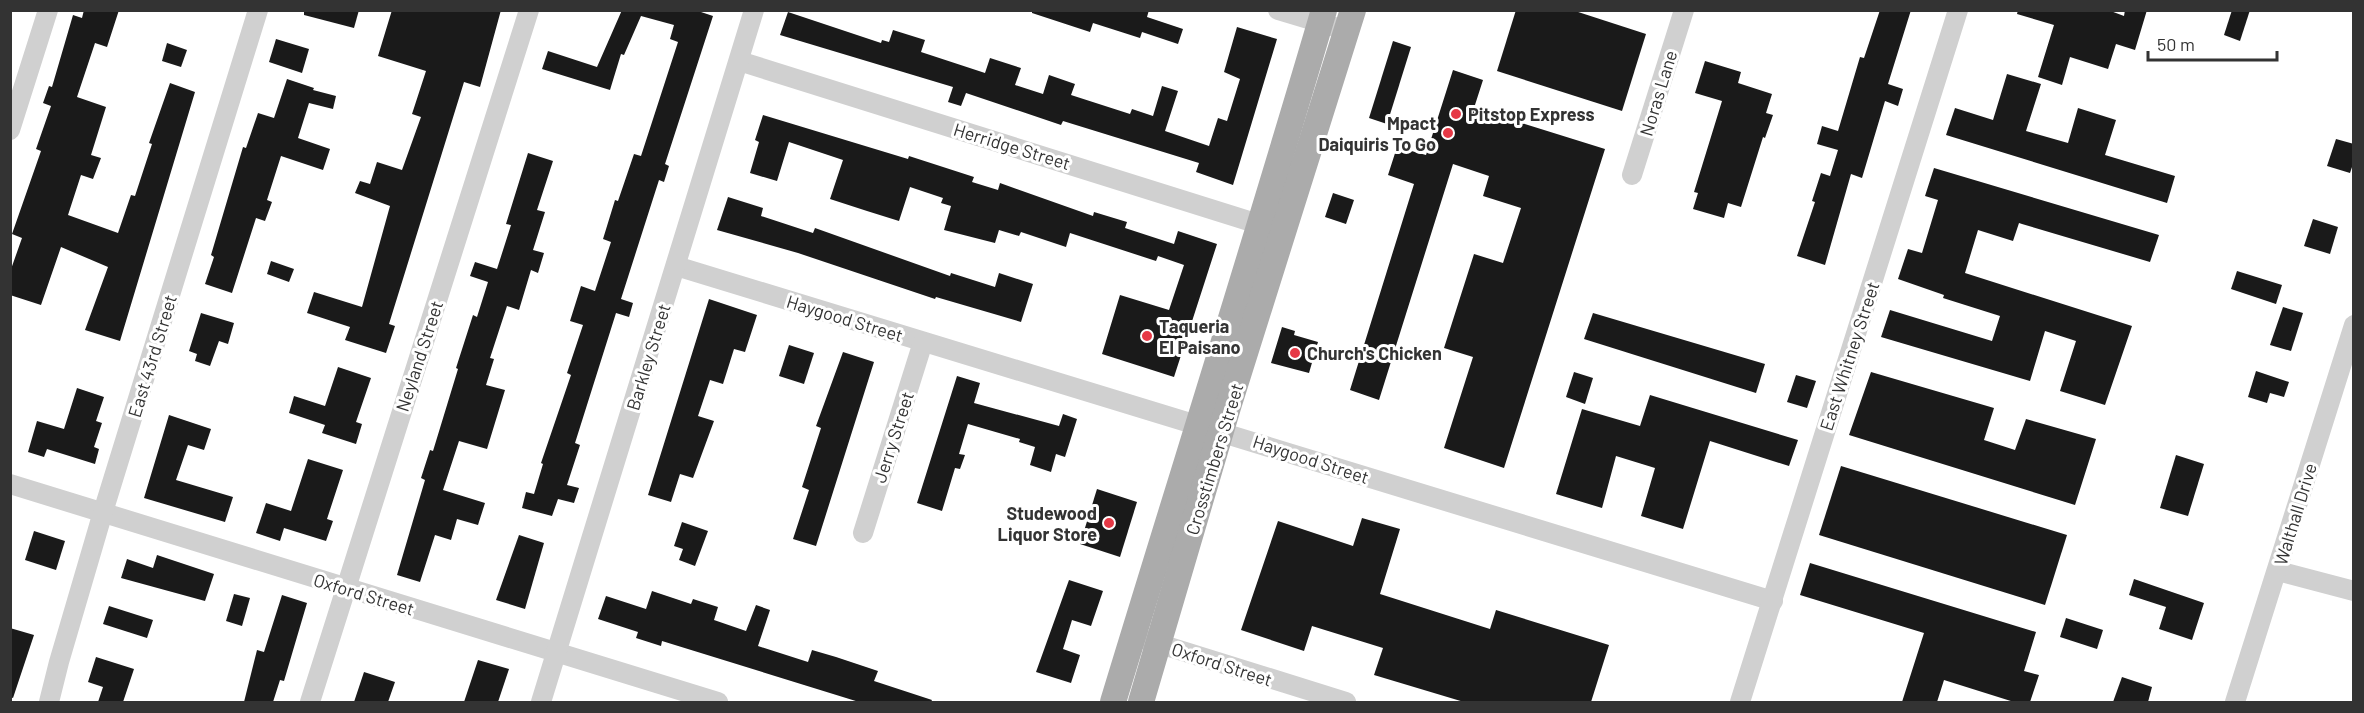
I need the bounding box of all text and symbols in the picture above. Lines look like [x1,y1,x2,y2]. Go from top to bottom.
scale bar [2148,24,2277,62]
text: 50 m [2157,33,2195,55]
street label: Noras Lane [1635,47,1681,139]
place label: Pitstop Express [1468,103,1595,125]
marker: Pitstop Express [1449,107,1463,121]
place label: Mpact Daiquiris To Go [1318,112,1436,155]
street label: Herridge Street [951,118,1073,174]
marker: Mpact Daiquiris To Go [1441,126,1455,140]
street label: East Whitney Street [1815,279,1883,433]
street label: Haygood Street [784,290,906,346]
street label: East 43rd Street [123,292,181,420]
street label: Neyland Street [391,298,447,414]
street label: Barkley Street [621,301,675,413]
place label: Taqueria El Paisano [1159,315,1241,358]
marker: Taqueria El Paisano [1140,329,1154,343]
place label: Church's Chicken [1307,342,1442,364]
marker: Church's Chicken [1288,346,1302,360]
street label: Crosstimbers Street [1180,381,1248,537]
street label: Jerry Street [868,389,918,485]
street label: Haygood Street [1250,430,1372,488]
street label: Walthall Drive [2269,460,2321,568]
place label: Studewood Liquor Store [998,502,1097,545]
marker: Studewood Liquor Store [1102,516,1116,530]
street label: Oxford Street [311,568,417,620]
street label: Oxford Street [1169,637,1275,691]

